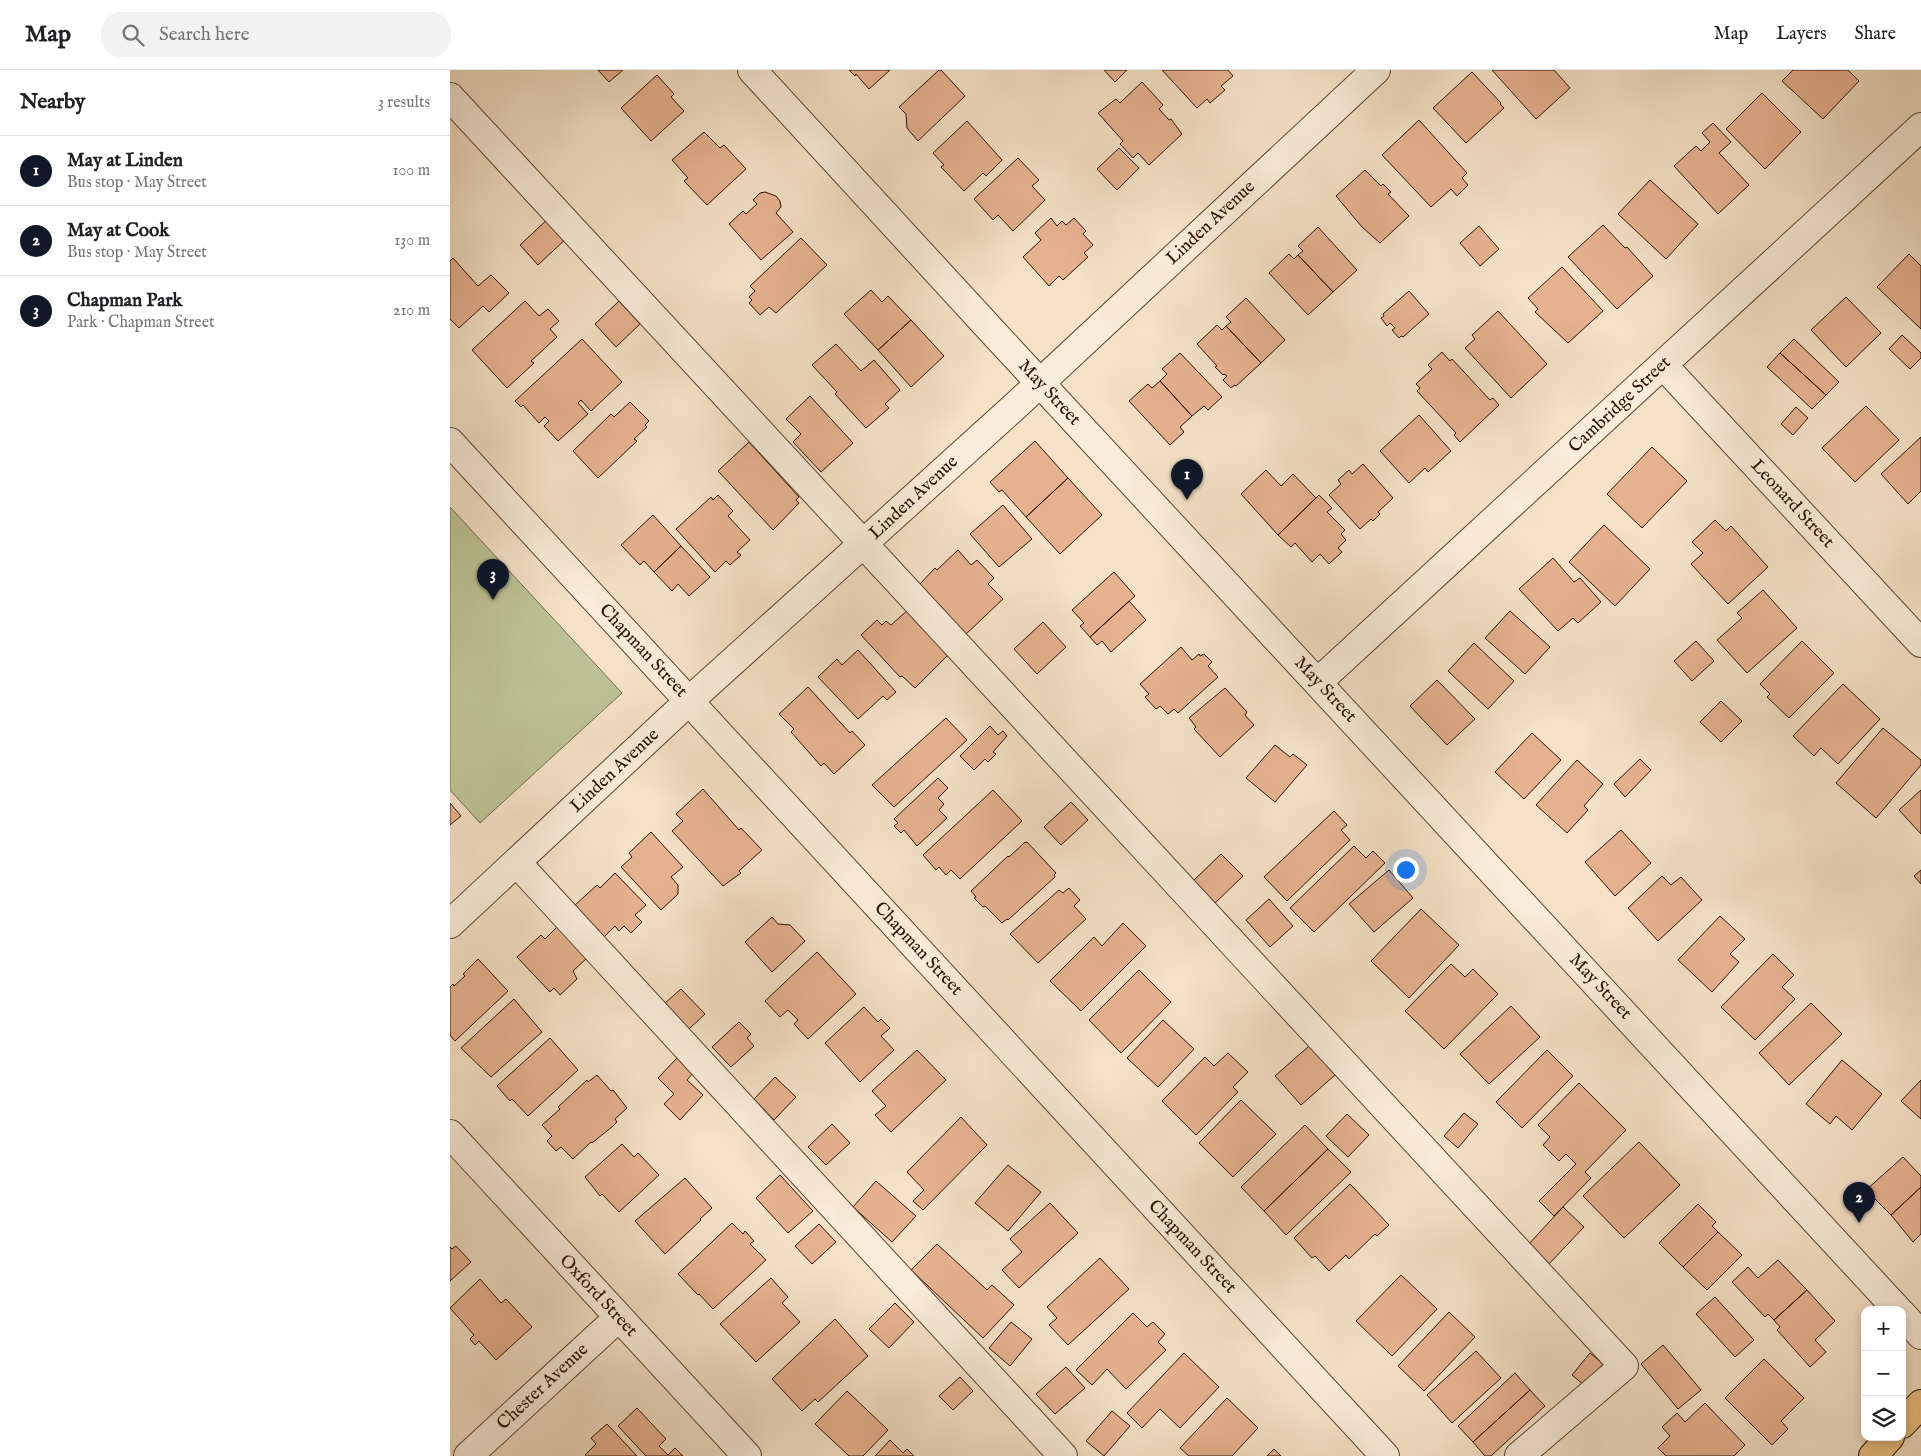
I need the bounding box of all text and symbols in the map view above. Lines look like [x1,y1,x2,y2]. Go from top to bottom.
search box [101,12,451,57]
text: Map [25,19,71,50]
icon: search [119,21,147,49]
text: Search here [159,23,250,47]
text: Map [1714,23,1748,46]
text: Layers [1776,23,1827,46]
text: Share [1855,23,1896,46]
text: Nearby [20,89,85,116]
text: 3 results [378,93,430,113]
text: May at Linden [67,149,183,173]
text: 1 [33,161,39,181]
text: 100 m [393,161,430,181]
text: Bus stop · May Street [67,173,207,193]
street label: Linden Avenue [1162,176,1260,270]
text: May at Cook [67,219,169,243]
text: 2 [32,231,40,251]
text: 130 m [394,231,430,251]
text: Bus stop · May Street [67,243,207,263]
text: Chapman Park [67,289,182,313]
text: 3 [33,301,39,321]
text: 210 m [393,301,430,321]
text: Park · Chapman Street [67,313,214,333]
street label: Cambridge Street [1564,352,1676,458]
street label: May Street [1013,355,1085,431]
street label: Linden Avenue [865,451,963,545]
street label: Leonard Street [1745,455,1839,553]
pin: 1 [1171,459,1203,500]
pin: 3 [477,559,509,600]
street label: Chapman Street [594,599,692,703]
street label: May Street [1289,652,1361,728]
street label: Linden Avenue [566,724,664,818]
your location [1393,857,1419,883]
street label: Chapman Street [869,897,967,1001]
street label: May Street [1564,949,1636,1025]
pin: 2 [1843,1182,1875,1223]
street label: Chapman Street [1143,1195,1241,1299]
street label: Oxford Street [554,1250,642,1342]
map controls [1861,1306,1906,1441]
button: + [1861,1306,1906,1351]
street label: Chester Avenue [492,1339,594,1435]
button: − [1861,1351,1906,1396]
button: layers [1861,1396,1906,1441]

